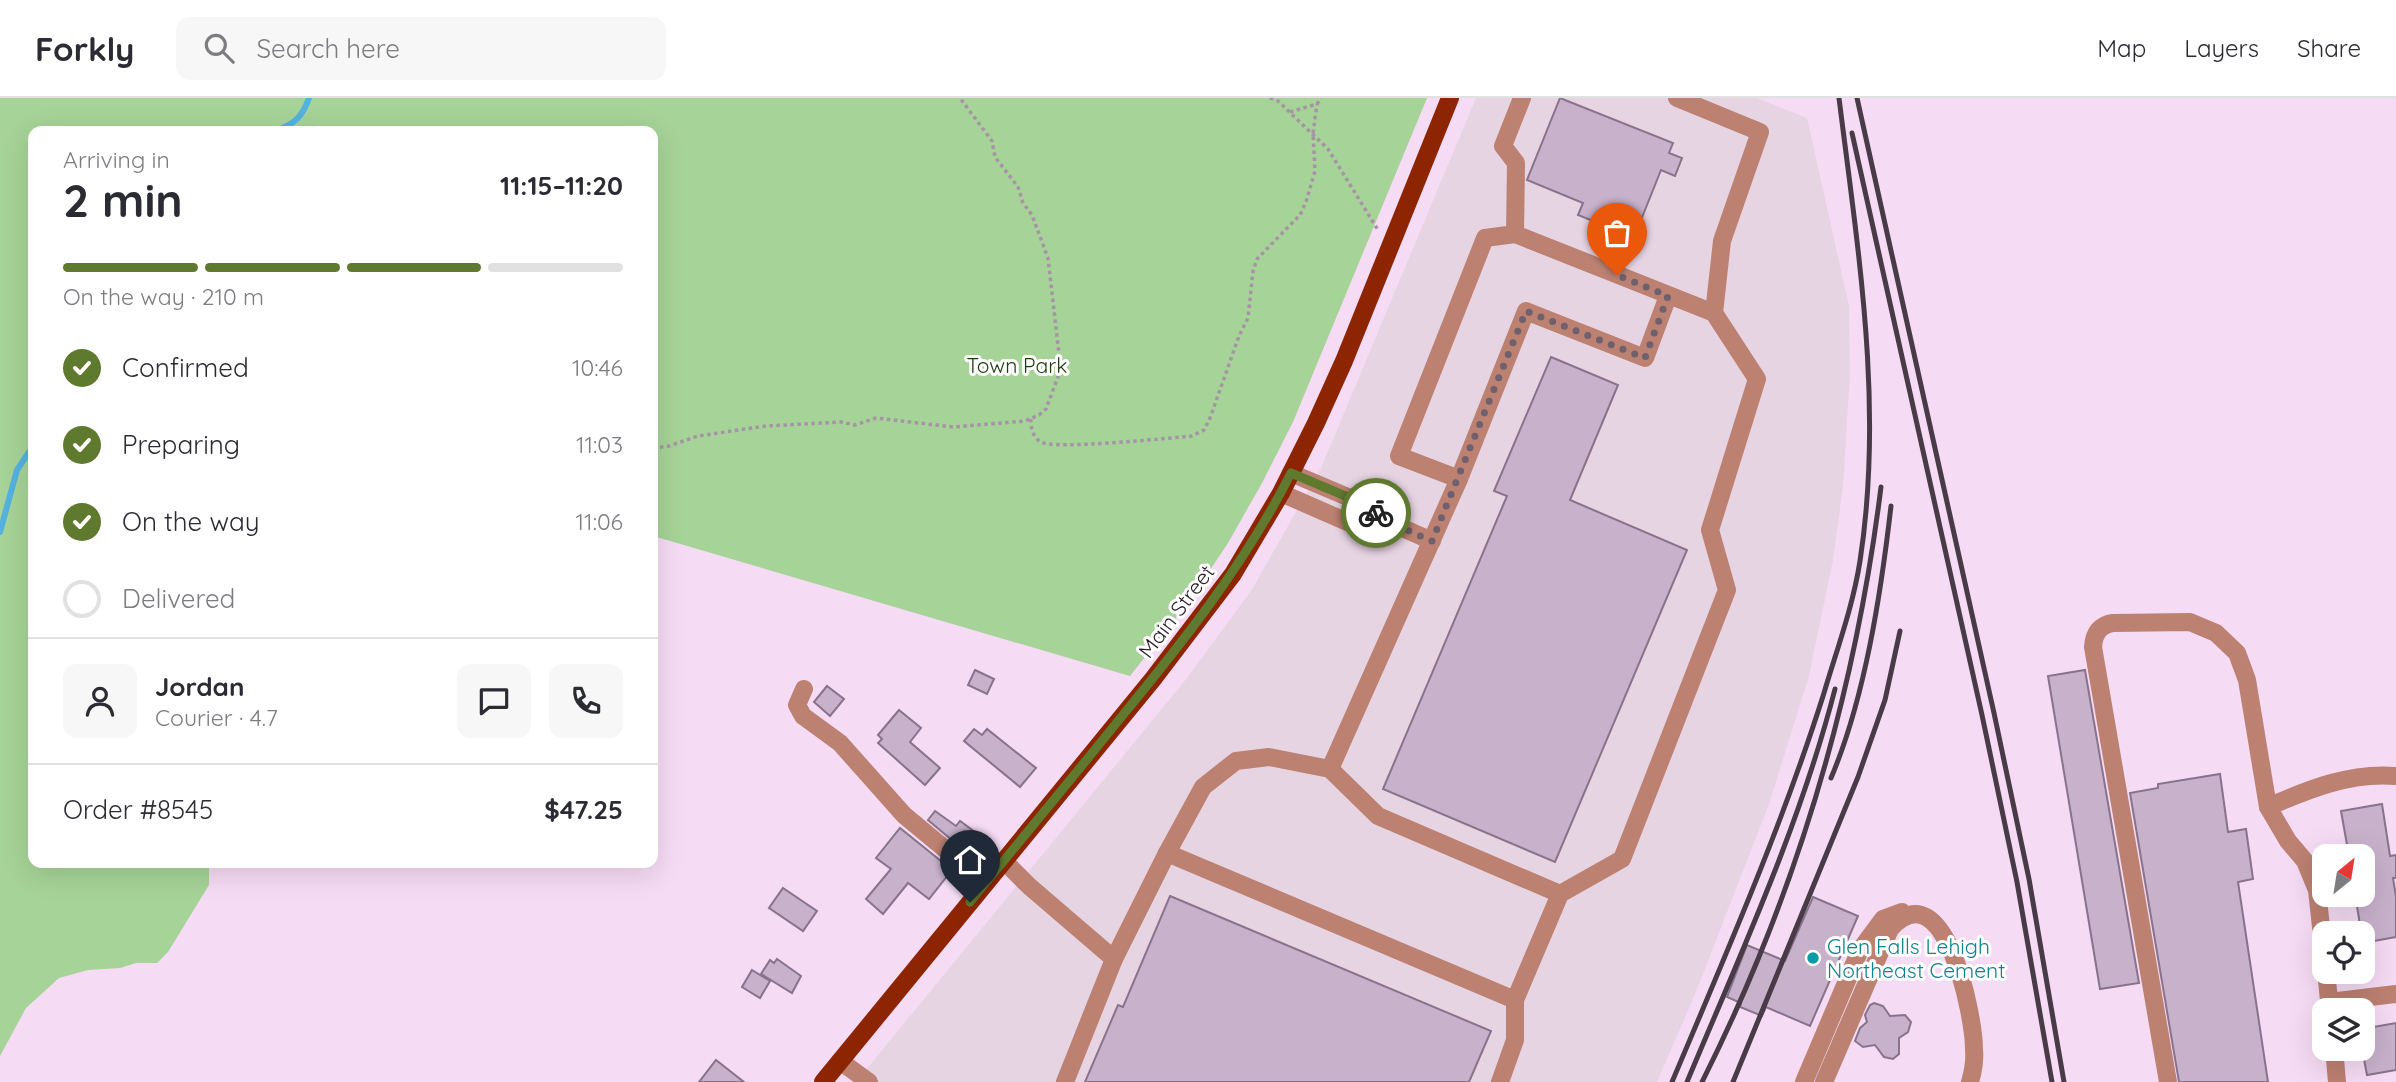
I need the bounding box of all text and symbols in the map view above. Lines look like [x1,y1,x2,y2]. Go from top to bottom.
search box [176,17,666,80]
text: Forkly [35,28,134,69]
icon: search [200,29,238,67]
text: Search here [256,32,400,65]
text: Map [2097,33,2146,63]
text: Layers [2184,33,2259,63]
text: Share [2297,33,2361,63]
text: Arriving in [63,145,170,174]
text: 11:15–11:20 [500,169,623,202]
text: 2 min [63,171,183,229]
pin [1587,203,1647,275]
icon: bag [1598,214,1636,252]
text: On the way · 210 m [63,282,264,311]
icon: check [63,349,101,387]
text: Confirmed [122,351,249,384]
park label: Town Park [967,352,1067,378]
text: 10:46 [572,353,623,382]
icon: check [63,426,101,464]
text: Preparing [122,428,240,461]
text: 11:03 [576,430,623,459]
courier [1341,478,1411,548]
icon: bike [1357,494,1395,532]
icon: check [63,503,101,541]
text: On the way [122,505,260,538]
text: 11:06 [576,507,623,536]
street label: Main Street [1133,559,1219,663]
text: Delivered [122,582,235,615]
button: person [63,664,137,738]
button: chat [457,664,531,738]
button: phone [549,664,623,738]
text: Jordan [155,670,244,703]
text: Courier · 4.7 [155,703,278,732]
text: Order #8545 [63,793,213,826]
text: $47.25 [544,793,623,826]
pin [940,830,1000,902]
icon: home [951,841,989,879]
north arrow [2312,844,2375,906]
map controls [2312,844,2375,1061]
button: locate [2312,921,2375,984]
place label: Glen Falls Lehigh Northeast Cement [1827,933,2005,983]
marker: Glen Falls Lehigh Northeast Cement [1805,950,1821,966]
button: layers [2312,998,2375,1061]

